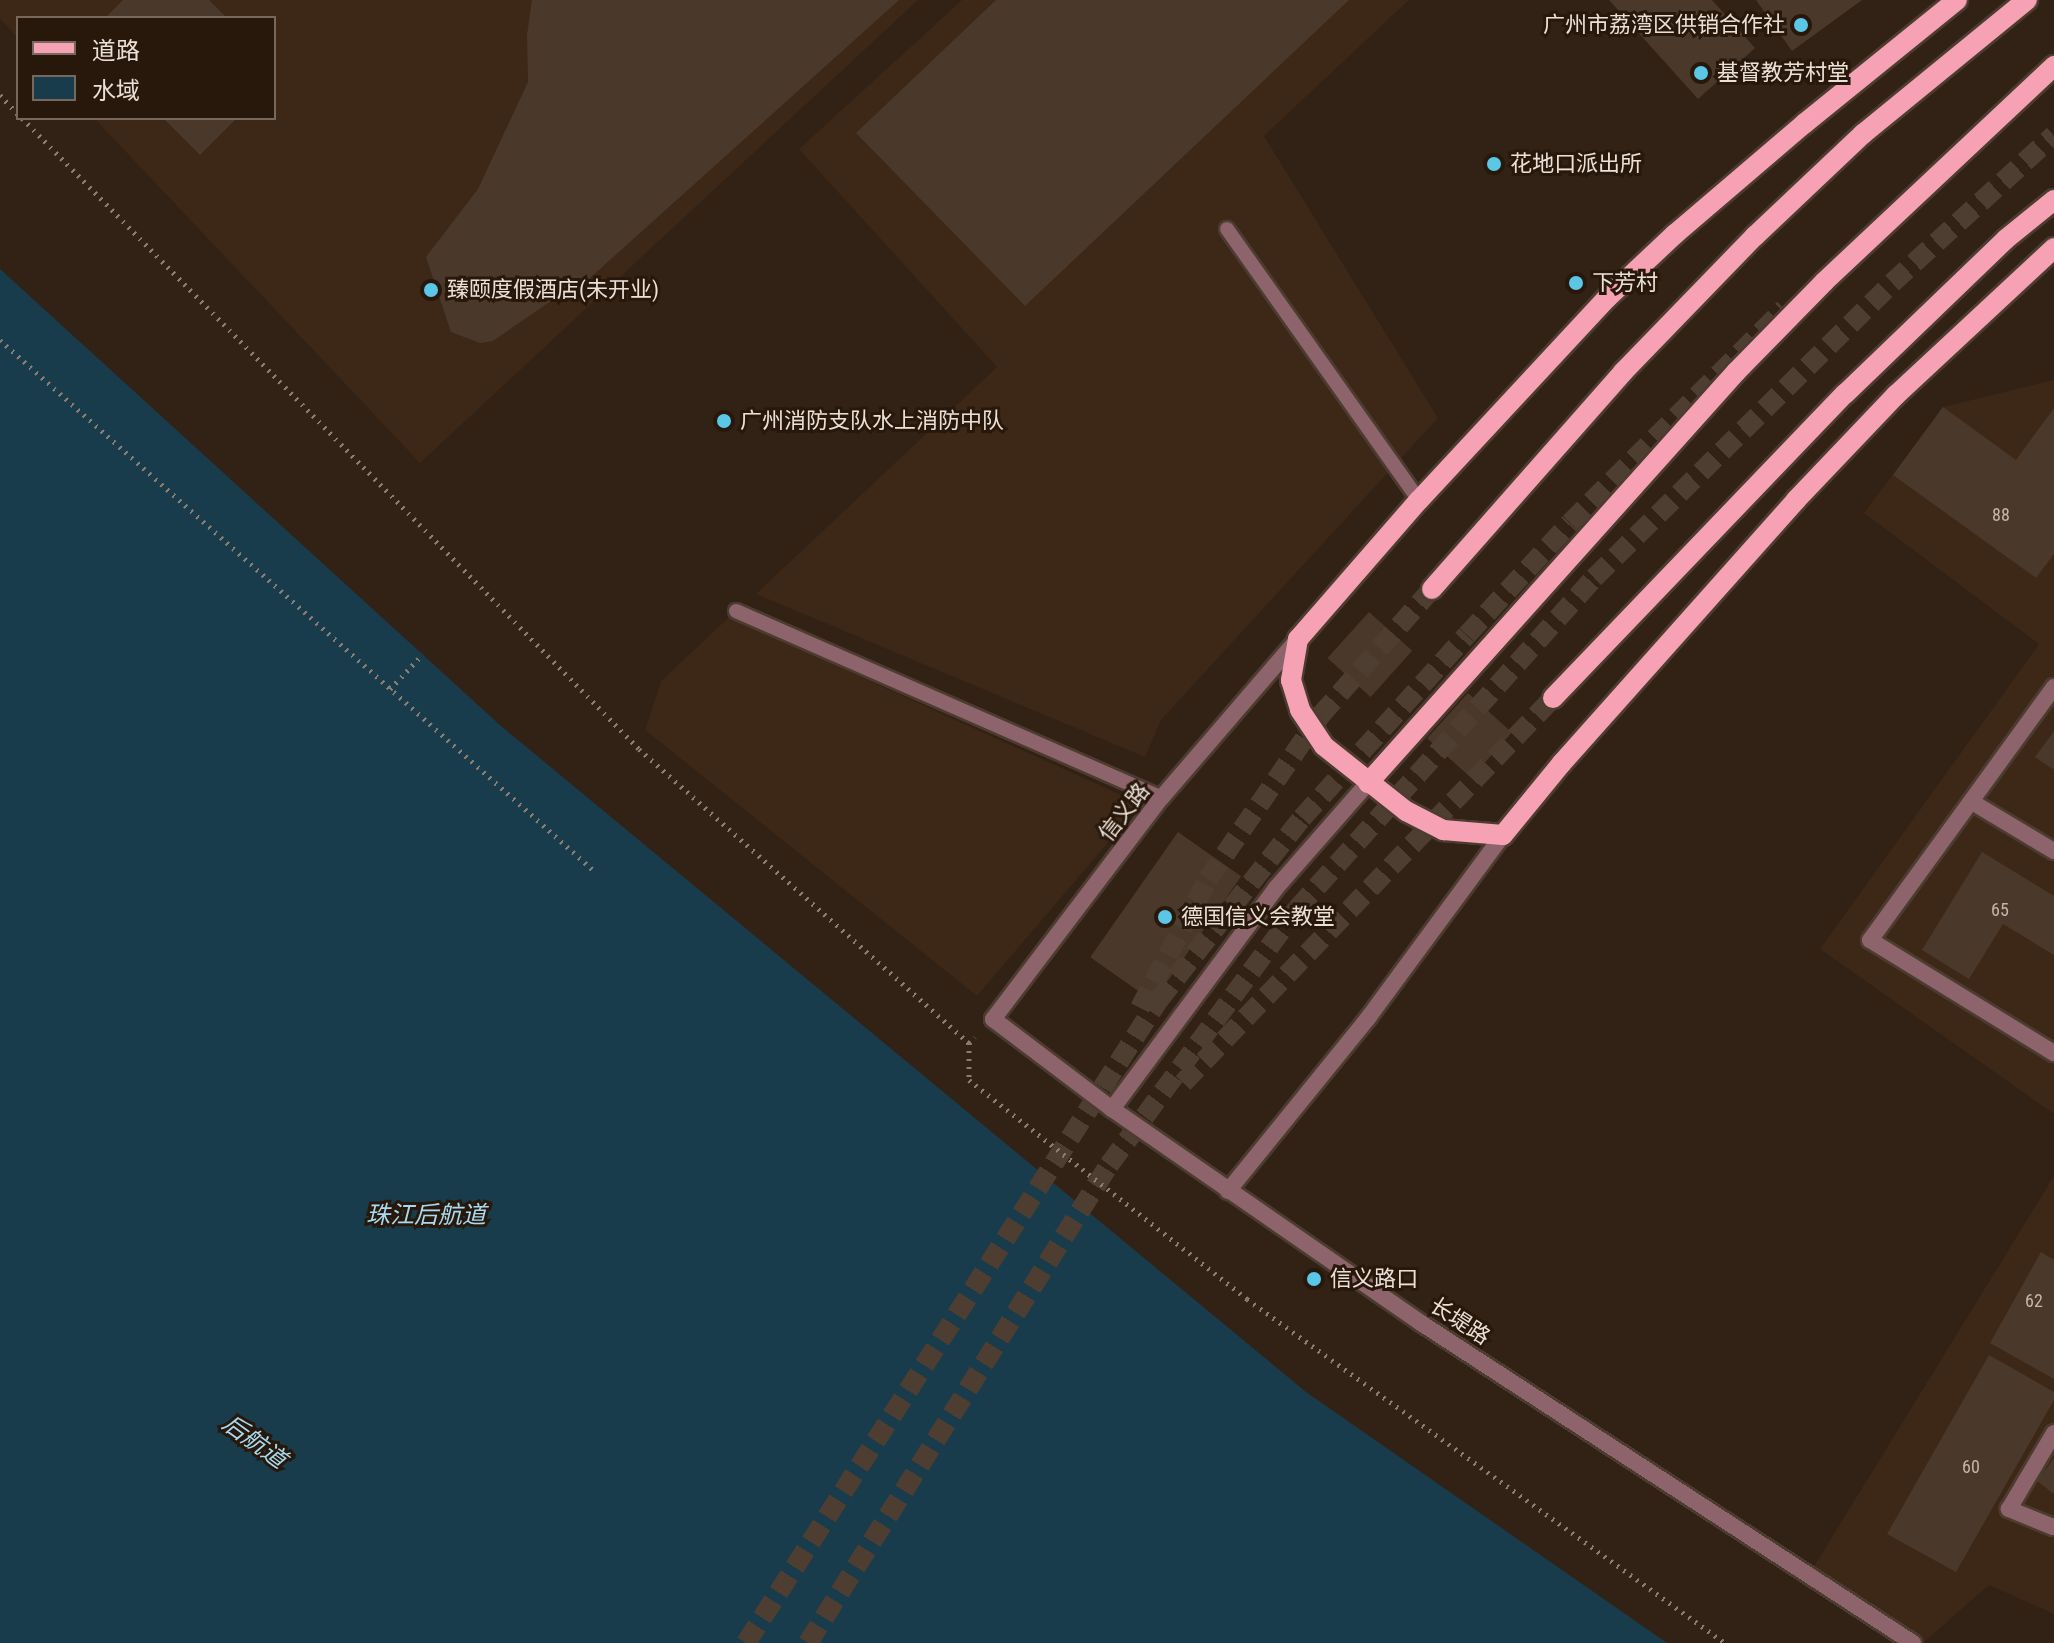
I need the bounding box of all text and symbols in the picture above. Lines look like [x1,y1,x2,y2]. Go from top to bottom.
place label: 广州市荔湾区供销合作社 [1543,12,1785,38]
legend [16,16,276,120]
marker: 广州市荔湾区供销合作社 [1792,16,1810,34]
text: 道路 [92,37,140,65]
place label: 基督教芳村堂 [1717,60,1849,86]
marker: 基督教芳村堂 [1692,64,1710,82]
text: 水域 [92,77,140,105]
place label: 花地口派出所 [1510,151,1642,177]
marker: 花地口派出所 [1485,155,1503,173]
place label: 下芳村 [1592,270,1658,296]
marker: 下芳村 [1567,274,1585,292]
place label: 臻颐度假酒店(未开业) [447,277,659,303]
marker: 臻颐度假酒店(未开业) [422,281,440,299]
place label: 广州消防支队水上消防中队 [740,408,1004,434]
marker: 广州消防支队水上消防中队 [715,412,733,430]
house number: 88 [1992,504,2010,526]
street label: 信义路 [1093,778,1155,846]
house number: 65 [1991,899,2009,921]
place label: 德国信义会教堂 [1181,904,1335,930]
marker: 德国信义会教堂 [1156,908,1174,926]
water label: 珠江后航道 [366,1202,486,1230]
place label: 信义路口 [1330,1266,1418,1292]
marker: 信义路口 [1305,1270,1323,1288]
house number: 62 [2025,1290,2043,1312]
street label: 长堤路 [1425,1292,1495,1350]
water label: 后航道 [216,1409,292,1475]
house number: 60 [1962,1456,1980,1478]

